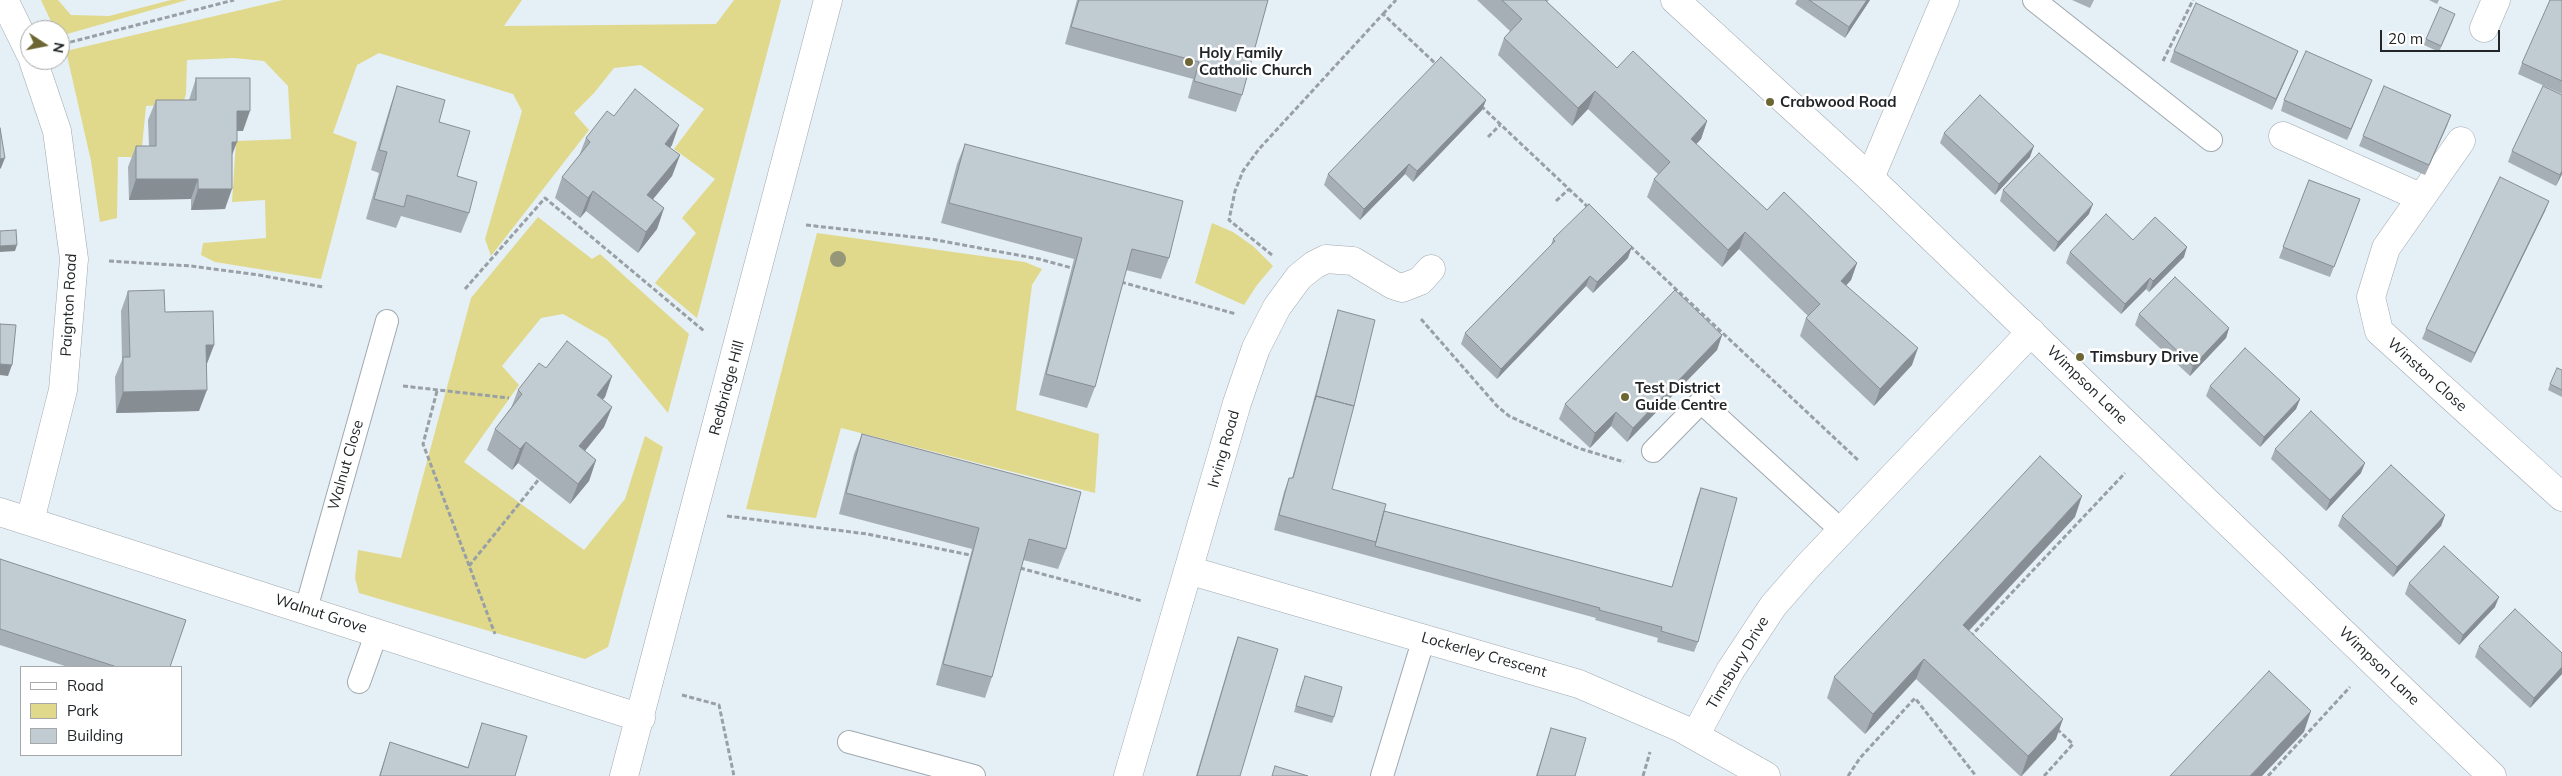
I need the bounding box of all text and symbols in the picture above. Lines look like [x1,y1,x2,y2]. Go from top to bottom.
north arrow [20,20,70,70]
scale bar [2382,20,2502,52]
text: 20 m [2388,29,2423,48]
text: N [49,41,69,55]
place label: Holy Family Catholic Church [1199,44,1312,79]
marker: Holy Family Catholic Church [1183,56,1195,68]
place label: Crabwood Road [1780,93,1897,111]
marker: Crabwood Road [1764,96,1776,108]
street label: Paignton Road [57,253,81,357]
street label: Winston Close [2384,335,2470,415]
street label: Redbridge Hill [706,338,748,438]
street label: Wimpson Lane [2043,342,2131,428]
place label: Timsbury Drive [2090,348,2199,366]
marker: Timsbury Drive [2074,351,2086,363]
place label: Test District Guide Centre [1635,379,1727,414]
marker: Test District Guide Centre [1619,391,1631,403]
street label: Irving Road [1204,408,1244,490]
street label: Walnut Close [325,418,367,512]
street label: Walnut Grove [273,591,369,637]
street label: Timsbury Drive [1703,613,1773,713]
street label: Wimpson Lane [2335,623,2423,709]
street label: Lockerley Crescent [1419,629,1549,681]
legend [20,666,182,756]
text: Road [67,676,104,695]
text: Park [67,701,99,720]
text: Building [67,726,123,745]

